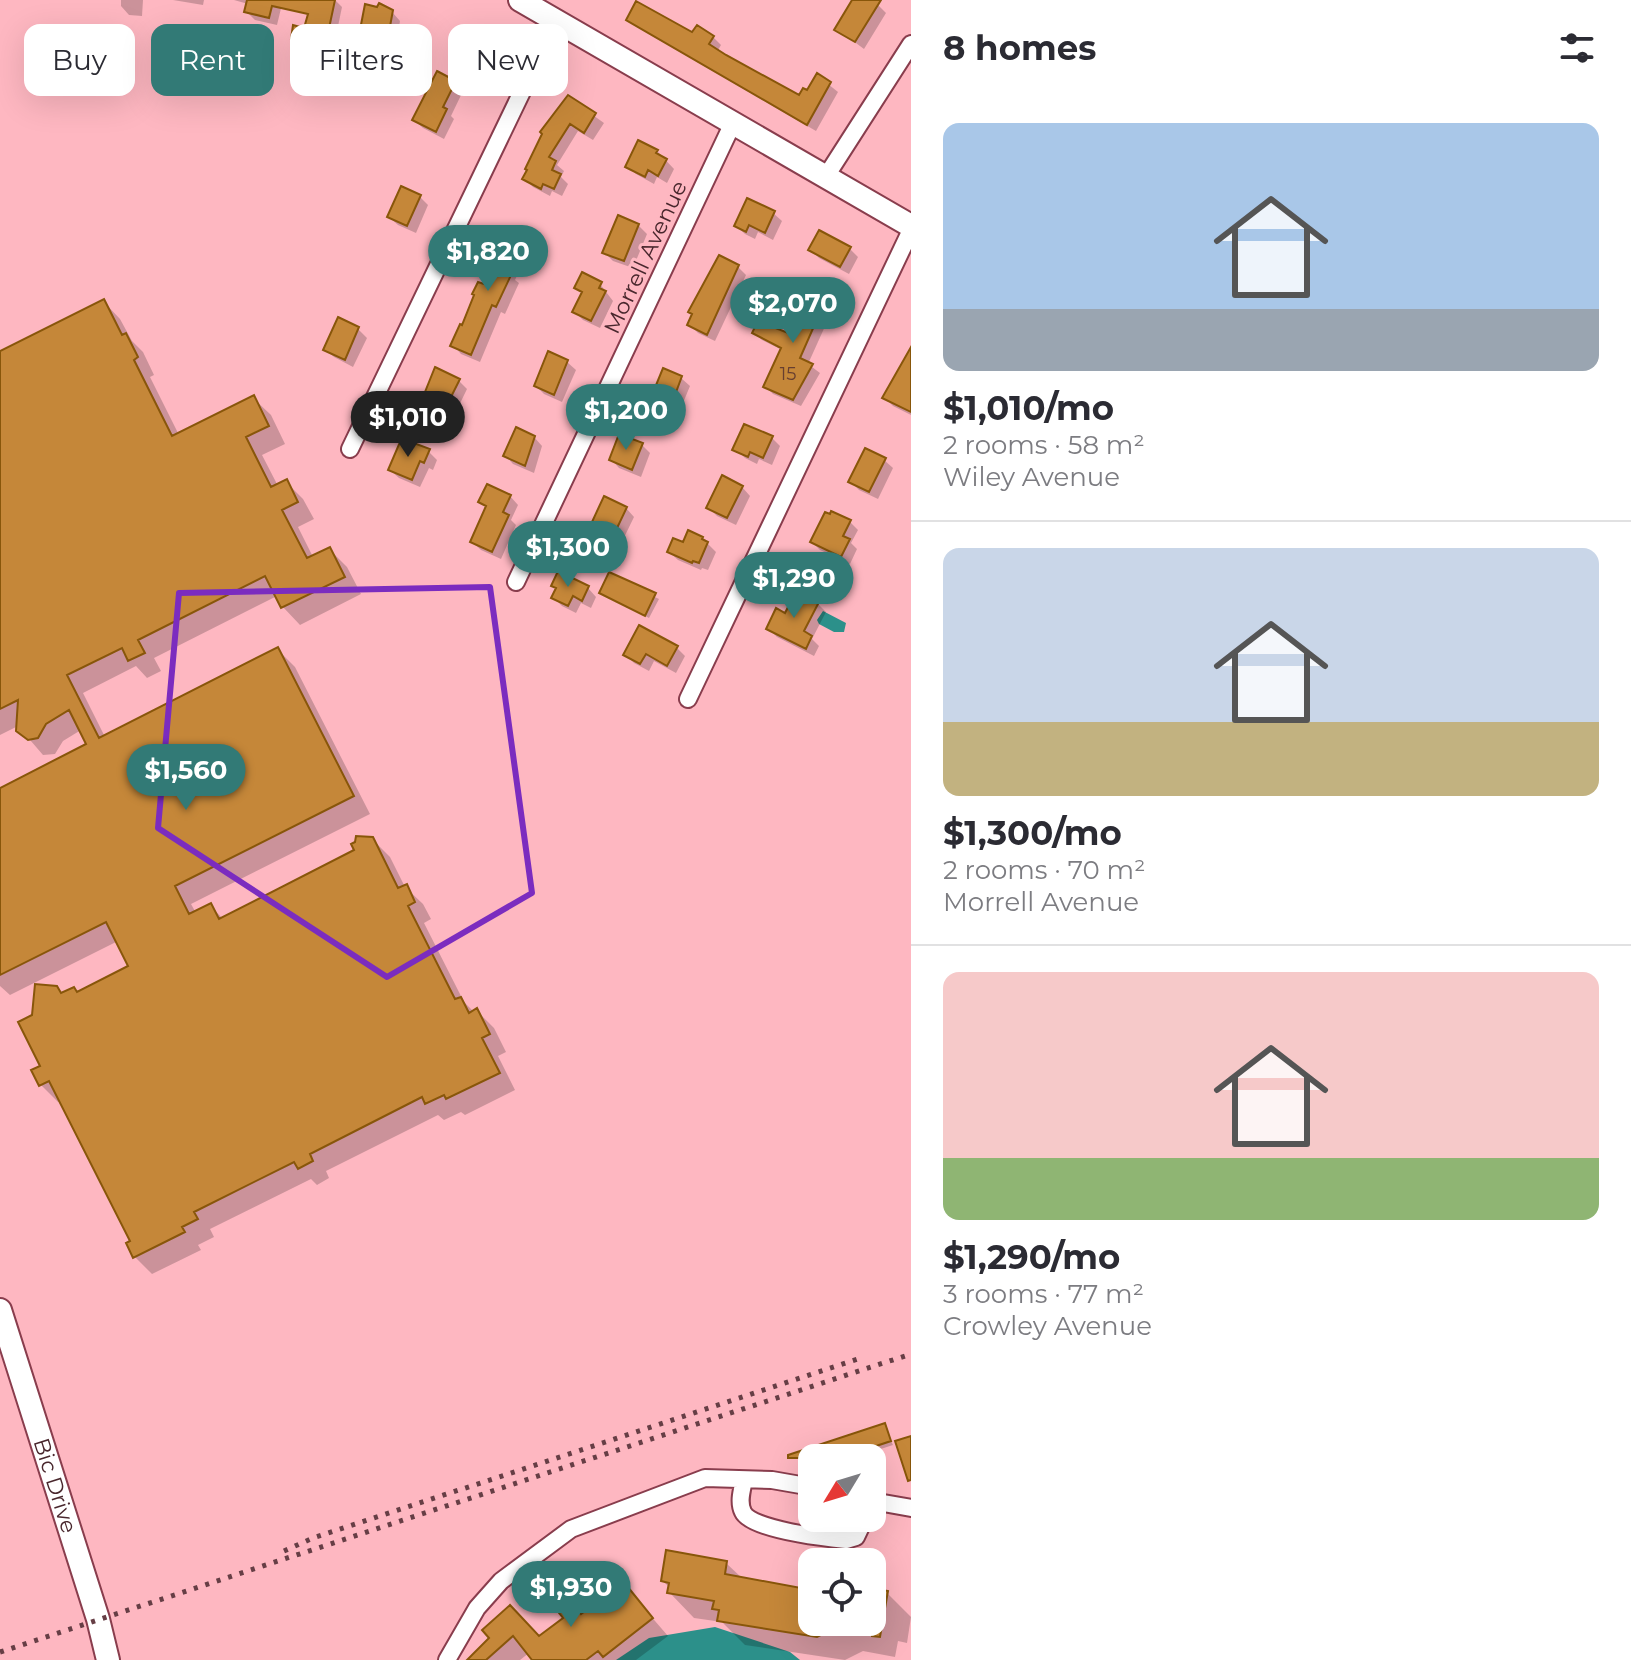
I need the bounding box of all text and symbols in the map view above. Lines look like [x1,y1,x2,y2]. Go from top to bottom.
chip: Buy [24,24,135,96]
chip: Rent [151,24,274,96]
chip: Filters [290,24,432,96]
chip: New [448,24,568,96]
icon: filters [1555,26,1599,70]
text: 8 homes [943,27,1096,69]
icon: home [1199,175,1343,319]
street label: Morrell Avenue [598,176,693,338]
pin: $1,820 [423,225,553,293]
text: $1,820 [446,235,530,267]
pin: $2,070 [728,277,858,345]
text: $2,070 [748,287,838,319]
house number: 15 [780,363,796,385]
pin: $1,200 [561,384,691,452]
text: $1,010/mo [943,387,1114,429]
pin: $1,010 [343,391,473,459]
text: $1,200 [584,394,668,426]
text: $1,010 [369,401,447,433]
text: 2 rooms · 58 m² [943,429,1145,461]
text: Wiley Avenue [943,461,1120,493]
pin: $1,300 [503,521,633,589]
text: $1,300 [526,531,610,563]
pin: $1,290 [729,552,859,620]
text: $1,290 [752,562,836,594]
icon: home [1199,600,1343,744]
pin: $1,560 [121,744,251,812]
text: $1,560 [144,754,228,786]
text: $1,300/mo [943,812,1122,854]
text: 2 rooms · 70 m² [943,854,1145,886]
text: Morrell Avenue [943,886,1139,918]
icon: home [1199,1024,1343,1168]
text: $1,290/mo [943,1236,1120,1278]
text: 3 rooms · 77 m² [943,1278,1144,1310]
text: Crowley Avenue [943,1310,1152,1342]
street label: Bic Drive [27,1435,83,1536]
north arrow [798,1444,886,1532]
map controls [798,1444,886,1636]
button: locate [798,1548,886,1636]
pin: $1,930 [506,1561,636,1629]
text: $1,930 [530,1571,612,1603]

